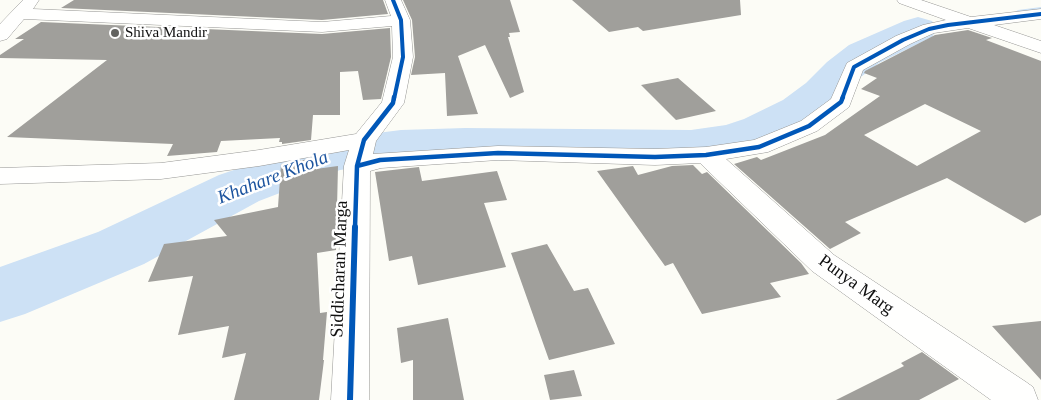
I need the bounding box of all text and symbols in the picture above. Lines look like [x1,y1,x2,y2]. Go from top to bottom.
place label: Shiva Mandir [125,24,207,42]
marker: Shiva Mandir [109,27,121,39]
water label: Khahare Khola [214,146,332,210]
street label: Siddicharan Marga [327,200,353,338]
street label: Punya Marg [814,250,898,320]

